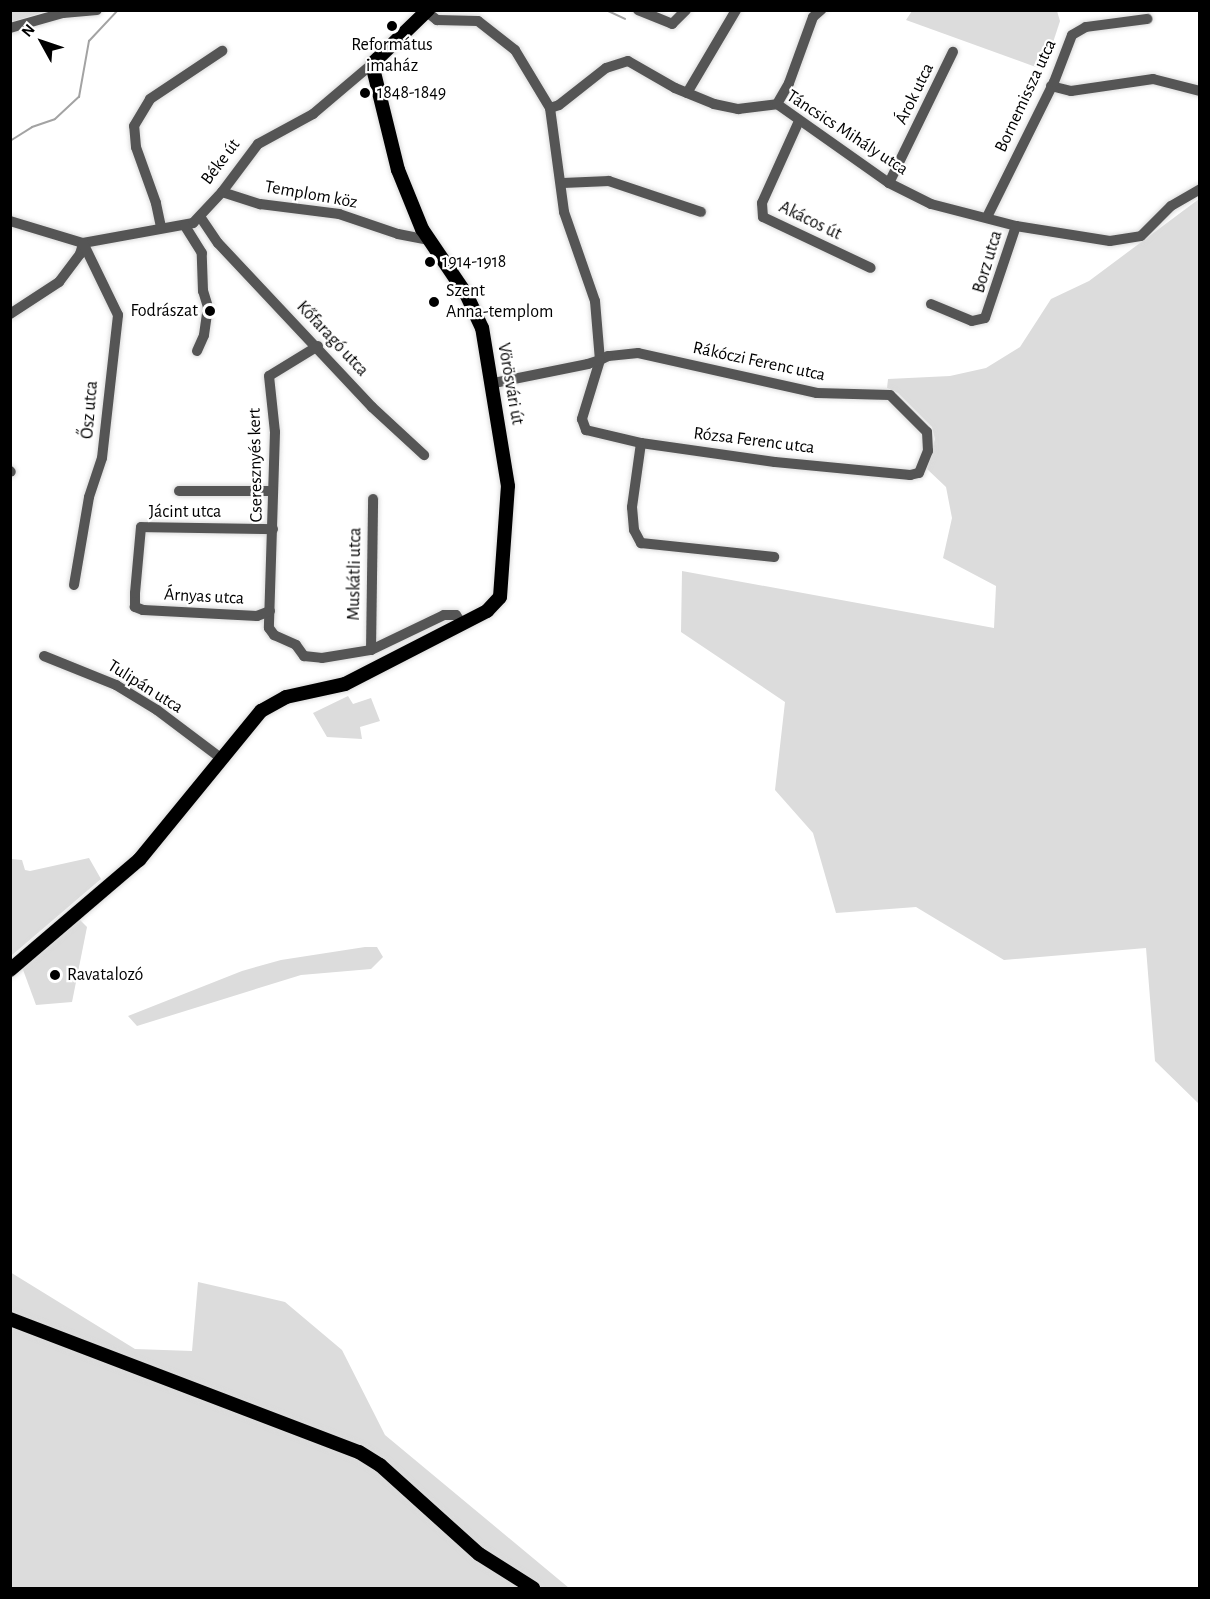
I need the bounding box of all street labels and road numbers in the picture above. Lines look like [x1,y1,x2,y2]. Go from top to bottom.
street label: Bornemissza utca [990,36,1062,156]
street label: Árok utca [891,60,939,128]
street label: Táncsics Mihály utca [782,86,912,180]
street label: Béke út [197,135,245,189]
street label: Templom köz [263,176,359,214]
street label: Akácos út [775,197,845,245]
street label: Borz utca [968,228,1008,296]
street label: Kőfaragó utca [292,297,372,381]
street label: Rákóczi Ferenc utca [691,337,827,387]
street label: Vörösvári út [492,341,528,427]
street label: Ősz utca [77,380,103,440]
street label: Cseresznyés kert [244,408,268,522]
street label: Rózsa Ferenc utca [692,423,816,459]
street label: Jácint utca [149,501,221,523]
street label: Muskátli utca [343,527,367,621]
street label: Árnyas utca [163,584,245,610]
street label: Tulipán utca [103,655,187,719]

